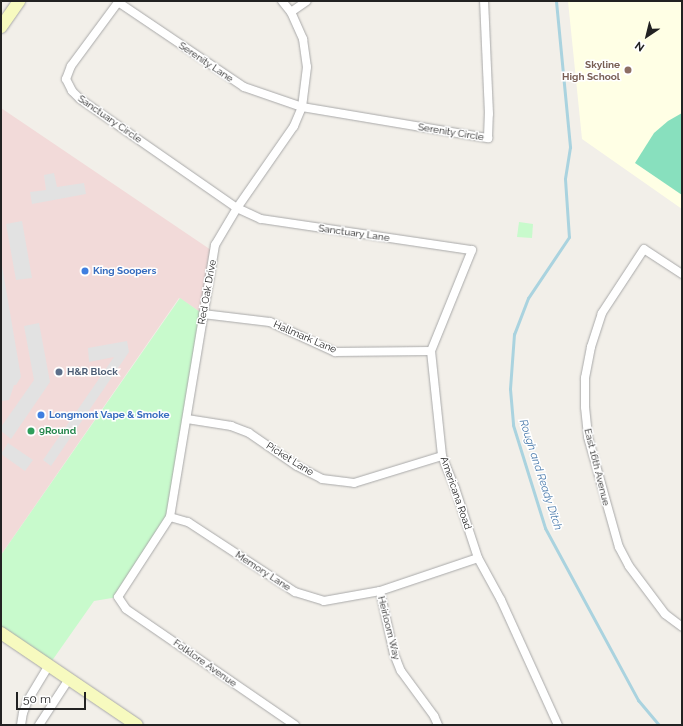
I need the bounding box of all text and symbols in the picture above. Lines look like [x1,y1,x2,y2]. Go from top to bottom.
north arrow [627,16,667,56]
street label: Serenity Lane [176,39,236,85]
text: N [633,39,647,54]
place label: Skyline High School [562,58,620,82]
marker: Skyline High School [623,65,633,75]
street label: Sanctuary Circle [76,92,144,146]
street label: Serenity Circle [417,121,485,143]
street label: Sanctuary Lane [317,222,391,244]
street label: Red Oak Drive [195,259,219,325]
place label: King Soopers [93,265,156,277]
marker: King Soopers [80,266,90,276]
street label: Hallmark Lane [272,318,338,356]
place label: H&R Block [67,366,118,378]
marker: H&R Block [54,367,64,377]
place label: Longmont Vape & Smoke [49,409,170,421]
marker: Longmont Vape & Smoke [36,410,46,420]
water label: Rough and Ready Ditch [516,418,564,532]
place label: 9Round [39,425,76,437]
marker: 9Round [26,426,36,436]
street label: East 16th Avenue [582,427,612,507]
street label: Picket Lane [264,440,316,478]
street label: Americana Road [438,455,474,531]
street label: Memory Lane [233,548,293,594]
street label: Heirloom Way [375,595,403,661]
street label: Folklore Avenue [171,637,239,689]
scale bar [18,684,88,710]
text: 50 m [23,692,51,706]

